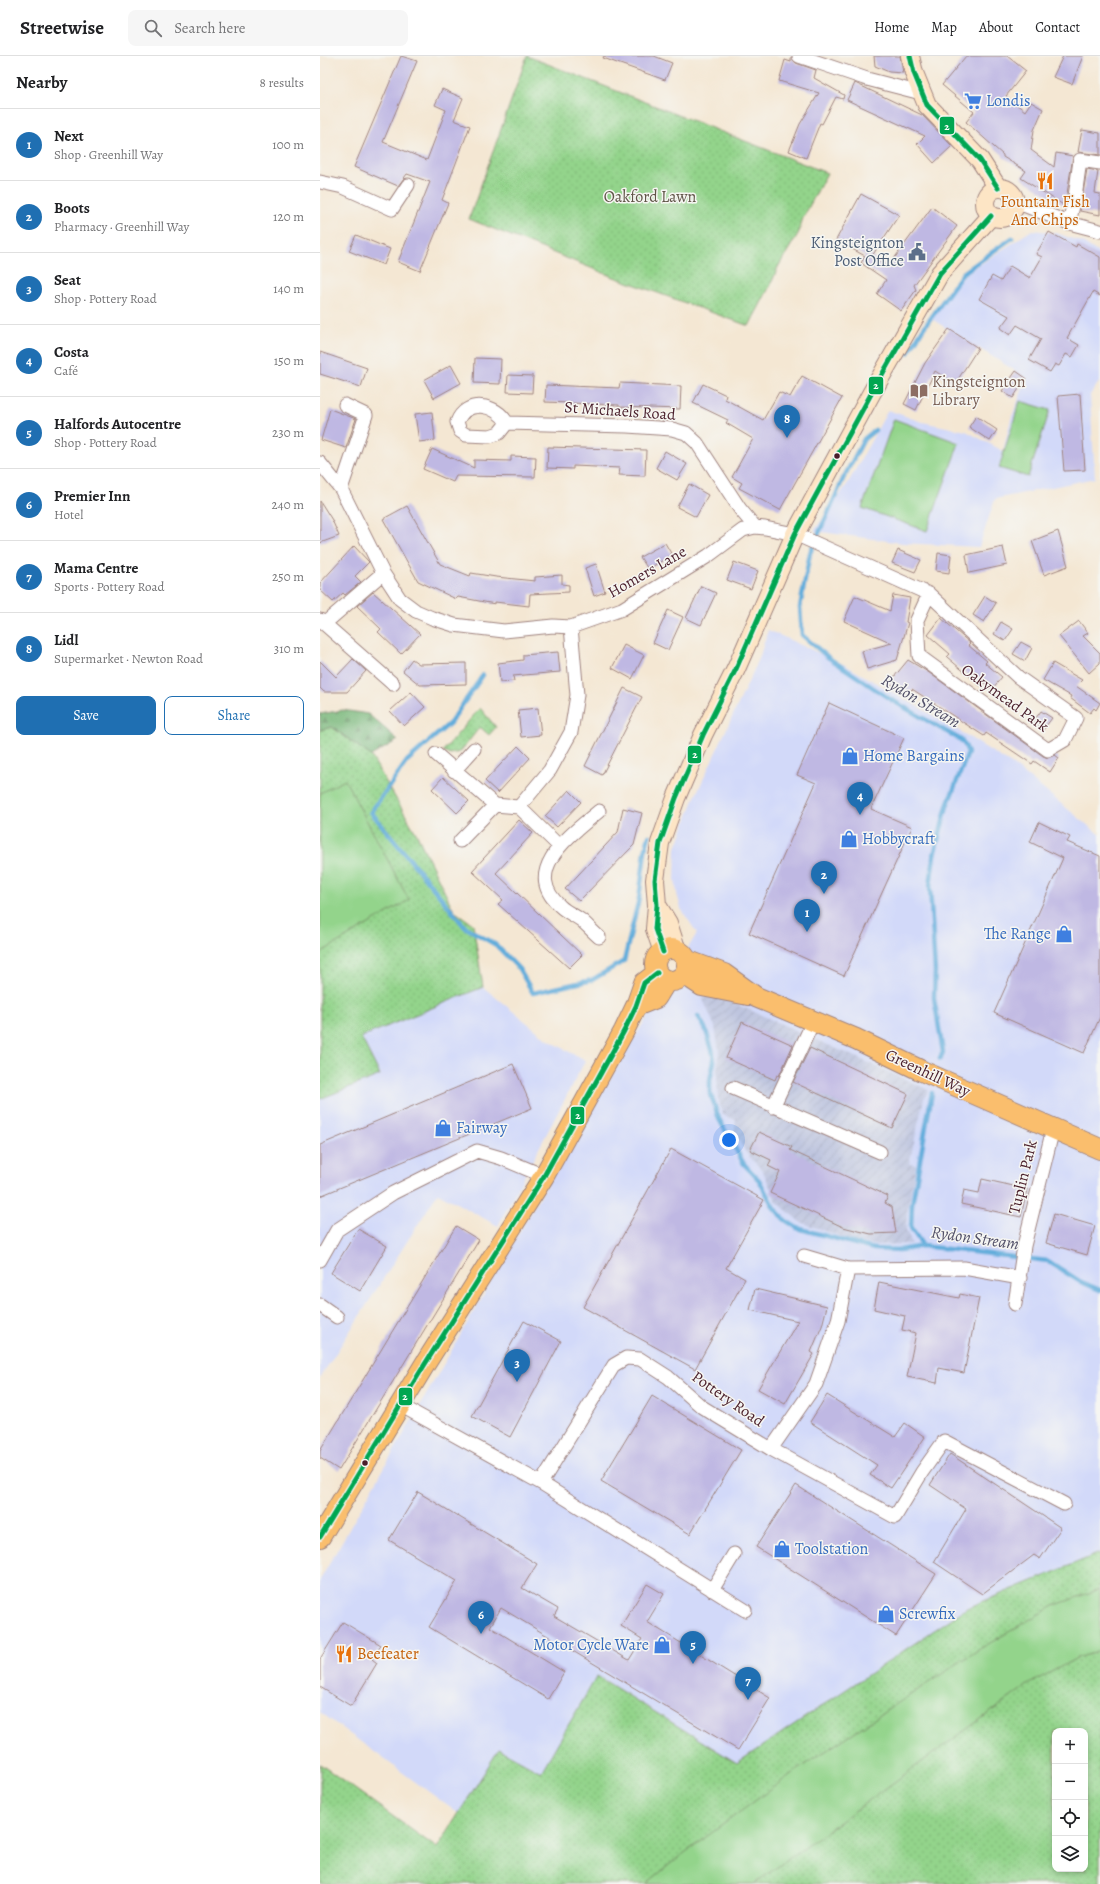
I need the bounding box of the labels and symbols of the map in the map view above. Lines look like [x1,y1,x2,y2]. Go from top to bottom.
place label: Londis [986,90,1030,112]
supermarket icon: Londis [963,91,983,111]
line badge: 2 [939,116,955,135]
text: 2 [944,119,950,134]
restaurant icon: Fountain Fish And Chips [1035,171,1055,191]
park label: Oakford Lawn [604,186,696,208]
place label: Fountain Fish And Chips [1000,191,1090,231]
place label: Kingsteignton Post Office [810,232,904,272]
public building icon: Kingsteignton Post Office [907,242,927,262]
place label: Kingsteignton Library [932,371,1026,411]
line badge: 2 [868,376,884,395]
text: 2 [873,378,879,393]
library icon: Kingsteignton Library [909,381,929,401]
street label: St Michaels Road [564,396,677,426]
pin: 8 [774,405,800,438]
unlabelled marker [832,451,842,461]
street label: Homers Lane [604,541,690,603]
street label: Oakymead Park [957,659,1053,737]
water label: Rydon Stream [877,668,965,734]
line badge: 2 [687,745,702,764]
place label: Home Bargains [863,745,964,767]
shop icon: Home Bargains [840,746,860,766]
text: 2 [692,747,698,762]
pin: 4 [847,782,873,815]
place label: Hobbycraft [862,828,935,850]
shop icon: Hobbycraft [839,829,859,849]
pin: 2 [811,861,837,894]
pin: 1 [794,899,820,932]
place label: The Range [984,923,1051,945]
shop icon: The Range [1054,924,1074,944]
street label: Greenhill Way [882,1044,975,1103]
line badge: 2 [570,1106,585,1125]
text: 2 [575,1108,581,1123]
place label: Fairway [456,1117,508,1139]
shop icon: Fairway [433,1118,453,1138]
your location [719,1130,739,1150]
street label: Tuplin Park [1003,1138,1043,1216]
water label: Rydon Stream [930,1220,1020,1256]
pin: 3 [504,1349,530,1382]
street label: Pottery Road [687,1366,769,1432]
line badge: 2 [398,1387,413,1406]
text: 2 [402,1389,408,1404]
unlabelled marker [360,1458,370,1468]
place label: Toolstation [795,1538,869,1560]
shop icon: Toolstation [772,1539,792,1559]
pin: 6 [468,1601,494,1634]
place label: Screwfix [899,1603,956,1625]
shop icon: Screwfix [876,1604,896,1624]
pin: 5 [680,1631,706,1664]
place label: Motor Cycle Ware [533,1634,649,1656]
shop icon: Motor Cycle Ware [652,1635,672,1655]
place label: Beefeater [357,1643,419,1665]
restaurant icon: Beefeater [334,1644,354,1664]
pin: 7 [735,1667,761,1700]

